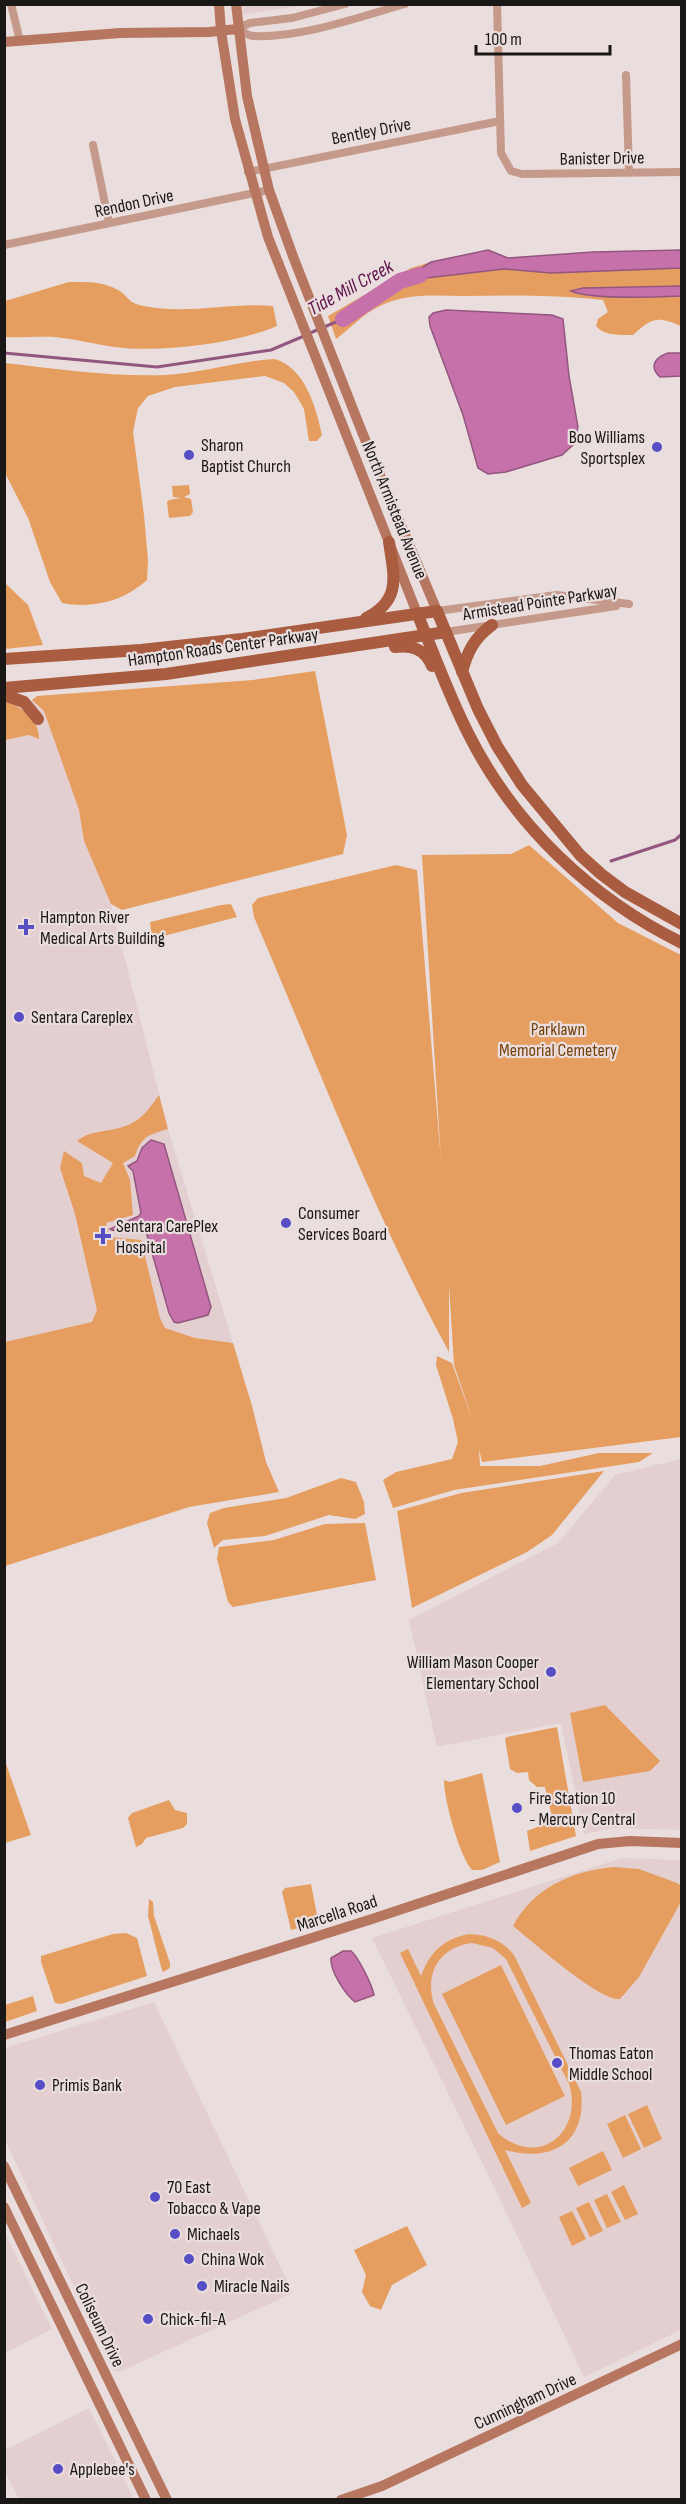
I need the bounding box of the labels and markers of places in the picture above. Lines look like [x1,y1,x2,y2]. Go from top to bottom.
place label: Boo Williams Sportsplex [569,427,645,469]
place label: Sharon Baptist Church [201,435,291,477]
marker: Boo Williams Sportsplex [650,440,664,454]
marker: Sharon Baptist Church [182,448,196,462]
place label: Hampton River Medical Arts Building [40,907,165,949]
marker: Hampton River Medical Arts Building [17,918,35,936]
place label: Sentara Careplex [31,1007,133,1028]
marker: Sentara Careplex [12,1010,26,1024]
place label: Consumer Services Board [298,1203,387,1245]
place label: Sentara CarePlex Hospital [116,1216,218,1258]
marker: Consumer Services Board [279,1216,293,1230]
marker: Sentara CarePlex Hospital [94,1227,112,1245]
place label: William Mason Cooper Elementary School [407,1652,539,1694]
marker: William Mason Cooper Elementary School [544,1665,558,1679]
place label: Fire Station 10 - Mercury Central [529,1788,635,1830]
marker: Fire Station 10 - Mercury Central [510,1801,524,1815]
place label: Thomas Eaton Middle School [569,2043,654,2085]
marker: Thomas Eaton Middle School [550,2056,564,2070]
place label: Primis Bank [52,2075,122,2096]
marker: Primis Bank [33,2078,47,2092]
place label: 70 East Tobacco & Vape [167,2177,261,2219]
marker: 70 East Tobacco & Vape [148,2190,162,2204]
place label: Michaels [187,2224,240,2245]
marker: Michaels [168,2227,182,2241]
place label: China Wok [201,2249,264,2270]
marker: China Wok [182,2252,196,2266]
place label: Miracle Nails [214,2276,290,2297]
marker: Miracle Nails [195,2279,209,2293]
place label: Chick-fil-A [160,2309,226,2330]
marker: Chick-fil-A [141,2312,155,2326]
place label: Applebee's [69,2459,135,2480]
marker: Applebee's [51,2462,65,2476]

